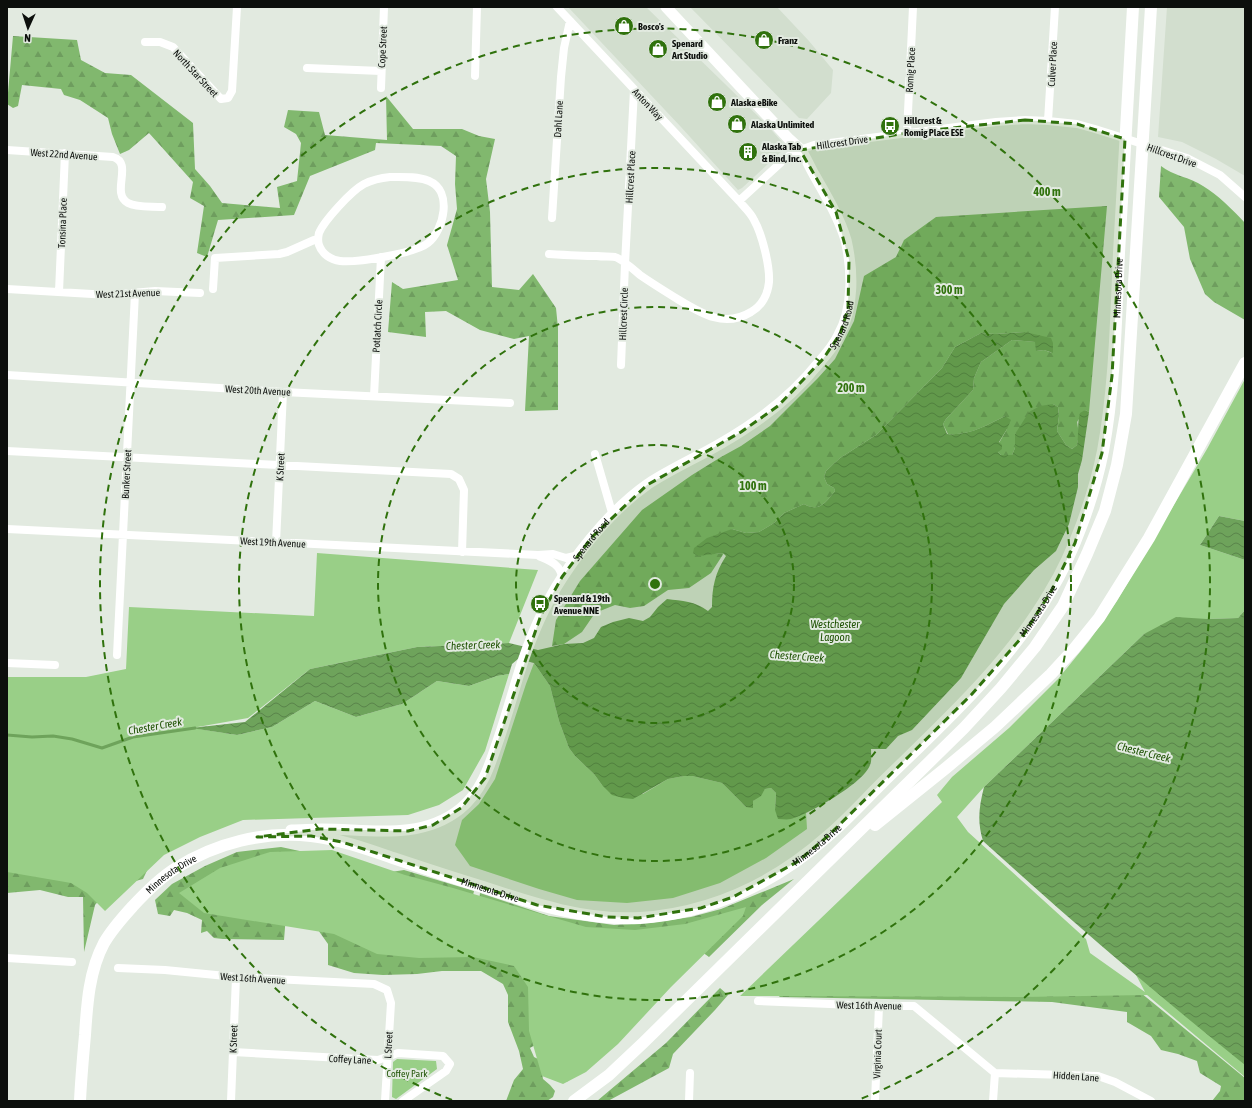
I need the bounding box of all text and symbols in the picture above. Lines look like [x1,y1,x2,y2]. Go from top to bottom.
north arrow [8,8,48,48]
shop icon: Bosco's [613,15,635,37]
place label: Bosco's [638,21,665,32]
street label: Cope Street [376,26,389,68]
shop icon: Franz [753,29,775,51]
text: N [24,32,31,44]
place label: Franz [778,35,798,46]
shop icon: Spenard Art Studio [647,38,669,60]
place label: Spenard Art Studio [671,38,708,61]
street label: Culver Place [1046,41,1059,87]
street label: North Star Street [171,47,220,99]
street label: Romig Place [904,47,917,93]
street label: Anton Way [630,86,665,122]
shop icon: Alaska eBike [706,91,728,113]
place label: Alaska eBike [730,97,778,108]
street label: Dahl Lane [552,100,565,138]
shop icon: Alaska Unlimited [726,113,748,135]
bus stop icon: Hillcrest & Romig Place ESE [879,115,901,137]
place label: Hillcrest & Romig Place ESE [904,115,964,138]
place label: Alaska Unlimited [750,119,815,130]
street label: Hillcrest Drive [816,133,869,152]
building icon: Alaska Tab & Bind, Inc. [737,141,759,163]
place label: Alaska Tab & Bind, Inc. [761,141,801,164]
street label: Hillcrest Drive [1146,141,1198,170]
street label: West 22nd Avenue [30,147,98,162]
street label: Hillcrest Place [624,150,637,204]
text: 400 m [1032,185,1061,199]
street label: Tonsina Place [56,197,69,248]
street label: Minnesota Drive [1111,258,1125,318]
text: 300 m [935,283,963,297]
street label: West 21st Avenue [96,287,161,300]
street label: Hillcrest Circle [617,287,630,341]
street label: Potlatch Circle [371,299,384,353]
street label: Spenard Road [827,300,856,351]
text: 200 m [837,381,865,395]
street label: West 20th Avenue [225,383,291,398]
street label: Bunker Street [120,449,133,499]
street label: K Street [274,453,287,481]
text: 100 m [739,479,767,493]
street label: Spenard Road [571,516,612,563]
street label: West 19th Avenue [240,535,306,550]
centre of rings [648,577,662,591]
street label: Minnesota Drive [1017,583,1059,639]
bus stop icon: Spenard & 19th Avenue NNE [529,593,551,615]
place label: Spenard & 19th Avenue NNE [553,593,610,616]
water label: Westchester Lagoon [810,618,860,643]
water label: Chester Creek [446,638,501,652]
water label: Chester Creek [769,648,825,664]
water label: Chester Creek [127,715,183,737]
water label: Chester Creek [1116,740,1172,764]
street label: Minnesota Drive [790,822,844,868]
street label: Minnesota Drive [143,852,199,896]
street label: Minnesota Drive [460,876,521,904]
street label: West 16th Avenue [220,971,286,986]
street label: West 16th Avenue [836,999,902,1012]
street label: K Street [228,1025,239,1053]
street label: Virginia Court [871,1029,884,1079]
street label: L Street [382,1031,395,1059]
street label: Coffey Lane [328,1053,372,1066]
park label: Coffey Park [386,1068,428,1079]
street label: Hidden Lane [1053,1069,1100,1084]

